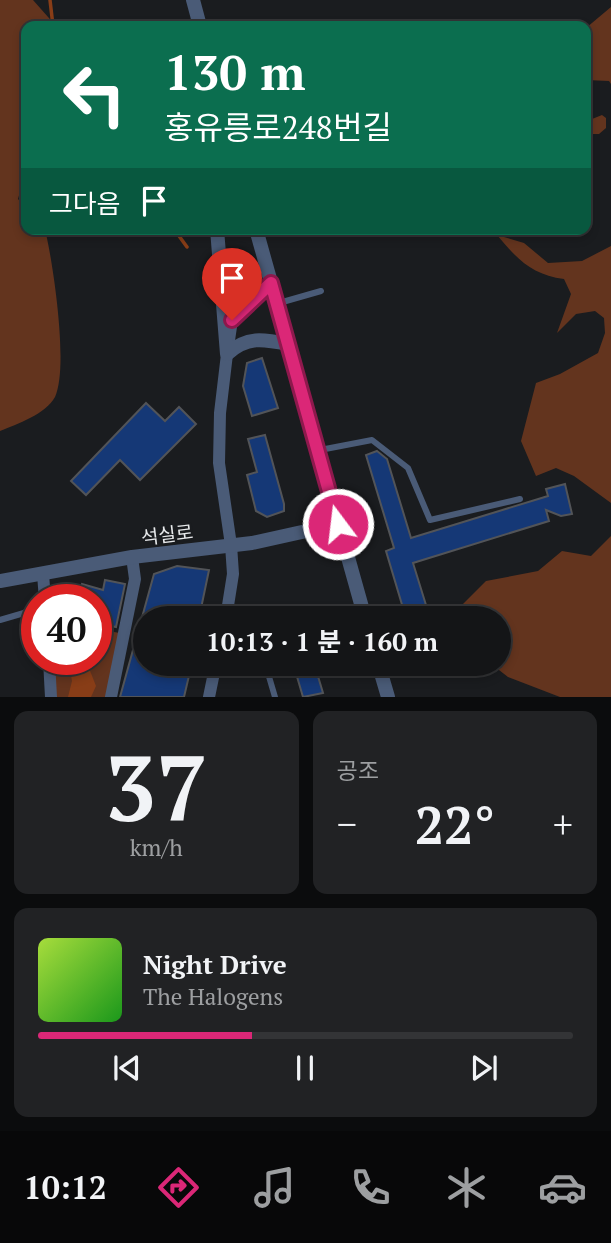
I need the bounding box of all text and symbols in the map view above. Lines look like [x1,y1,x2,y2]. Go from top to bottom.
text: 130 m [164,39,306,104]
icon: left [49,49,140,140]
text: 홍유릉로248번길 [164,106,392,148]
icon: arrive [135,182,173,220]
text: 그다음 [49,186,121,220]
pin [202,248,262,320]
icon: arrive [213,259,251,297]
position arrow [301,487,375,561]
street label: 석실로 [139,518,195,550]
speed limit sign: 40 [21,584,112,675]
text: 10:13 · 1 분 · 160 m [206,624,438,658]
text: 37 [105,726,208,847]
text: 공조 [337,755,379,786]
text: 22° [415,790,495,859]
text: − [337,799,357,849]
text: + [553,799,573,849]
text: km/h [130,832,183,863]
text: Night Drive [143,947,287,981]
text: The Halogens [143,981,283,1012]
icon: previous [108,1049,146,1087]
icon: pause [286,1049,324,1087]
icon: next [465,1049,503,1087]
icon: directions [154,1163,203,1212]
icon: music [250,1163,299,1212]
icon: phone [346,1163,395,1212]
icon: climate [442,1163,491,1212]
icon: car [538,1163,587,1212]
text: 10:12 [24,1166,107,1208]

